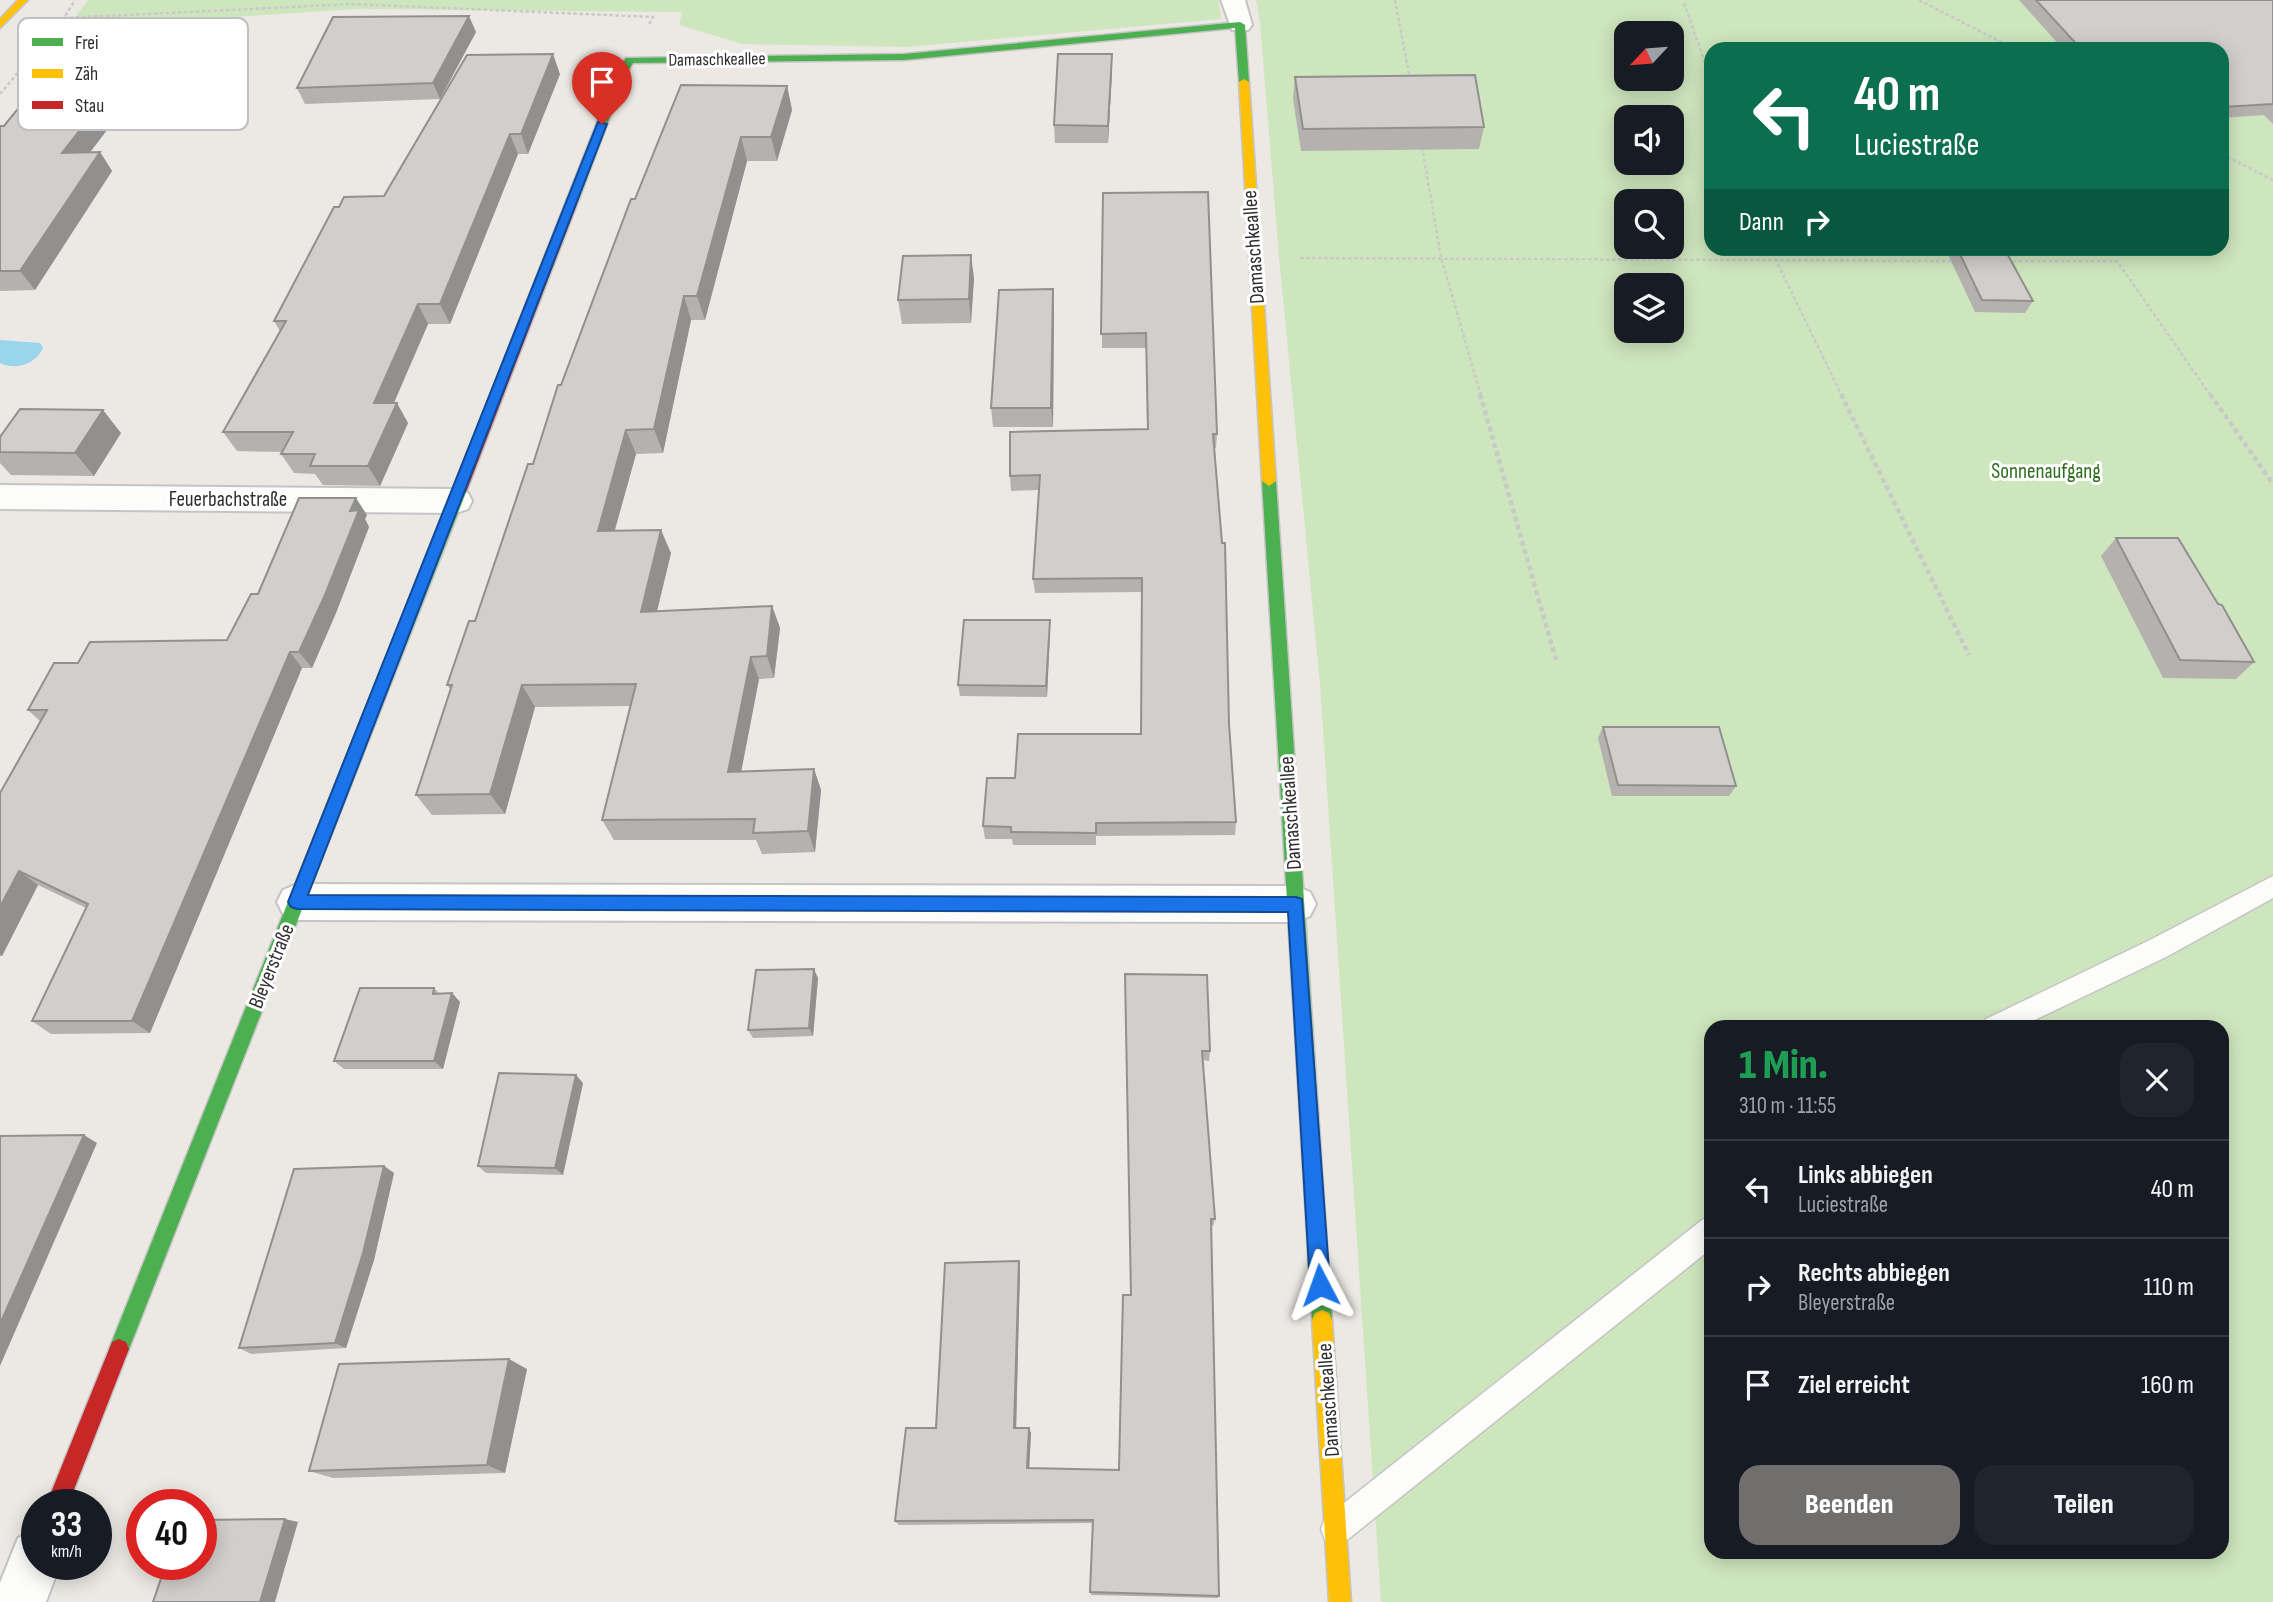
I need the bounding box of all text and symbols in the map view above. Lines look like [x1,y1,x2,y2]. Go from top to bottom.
legend [18,18,248,130]
north arrow [1614,21,1684,91]
map controls [1614,21,1684,343]
text: Frei [75,32,99,55]
street label: Damaschkeallee [668,48,766,71]
pin [572,52,632,124]
text: Zäh [75,63,98,86]
icon: arrive [583,63,621,101]
text: 40 m [1854,66,1940,125]
icon: left [1739,70,1830,161]
text: Stau [75,95,104,118]
button: sound [1614,105,1684,175]
text: Luciestraße [1854,126,1979,165]
street label: Damaschkeallee [1237,189,1270,305]
button: search [1614,189,1684,259]
icon: right [1798,203,1836,241]
text: Dann [1739,207,1784,238]
button: layers [1614,273,1684,343]
park label: Sonnenaufgang [1991,459,2101,484]
street label: Feuerbachstraße [169,487,287,512]
street label: Damaschkeallee [1274,755,1307,871]
street label: Bleyerstraße [243,920,300,1012]
text: 1 Min. [1739,1040,1828,1091]
button: close [2120,1043,2194,1117]
text: 310 m · 11:55 [1739,1092,1836,1120]
text: Links abbiegen [1798,1160,1933,1191]
icon: left [1739,1170,1777,1208]
text: 40 m [2151,1174,2194,1205]
text: Luciestraße [1798,1191,1888,1219]
position arrow [1283,1248,1357,1322]
text: Rechts abbiegen [1798,1258,1950,1289]
icon: right [1739,1268,1777,1306]
text: 110 m [2143,1272,2194,1303]
text: Bleyerstraße [1798,1289,1895,1317]
street label: Damaschkeallee [1312,1342,1345,1458]
icon: arrive [1739,1366,1777,1404]
text: Ziel erreicht [1798,1370,1910,1401]
text: 160 m [2141,1370,2194,1401]
button: Beenden [1739,1465,1960,1545]
button: Teilen [1974,1465,2194,1545]
speed limit sign: 40 [126,1489,217,1580]
text: 33 [51,1504,82,1547]
text: km/h [51,1541,82,1562]

